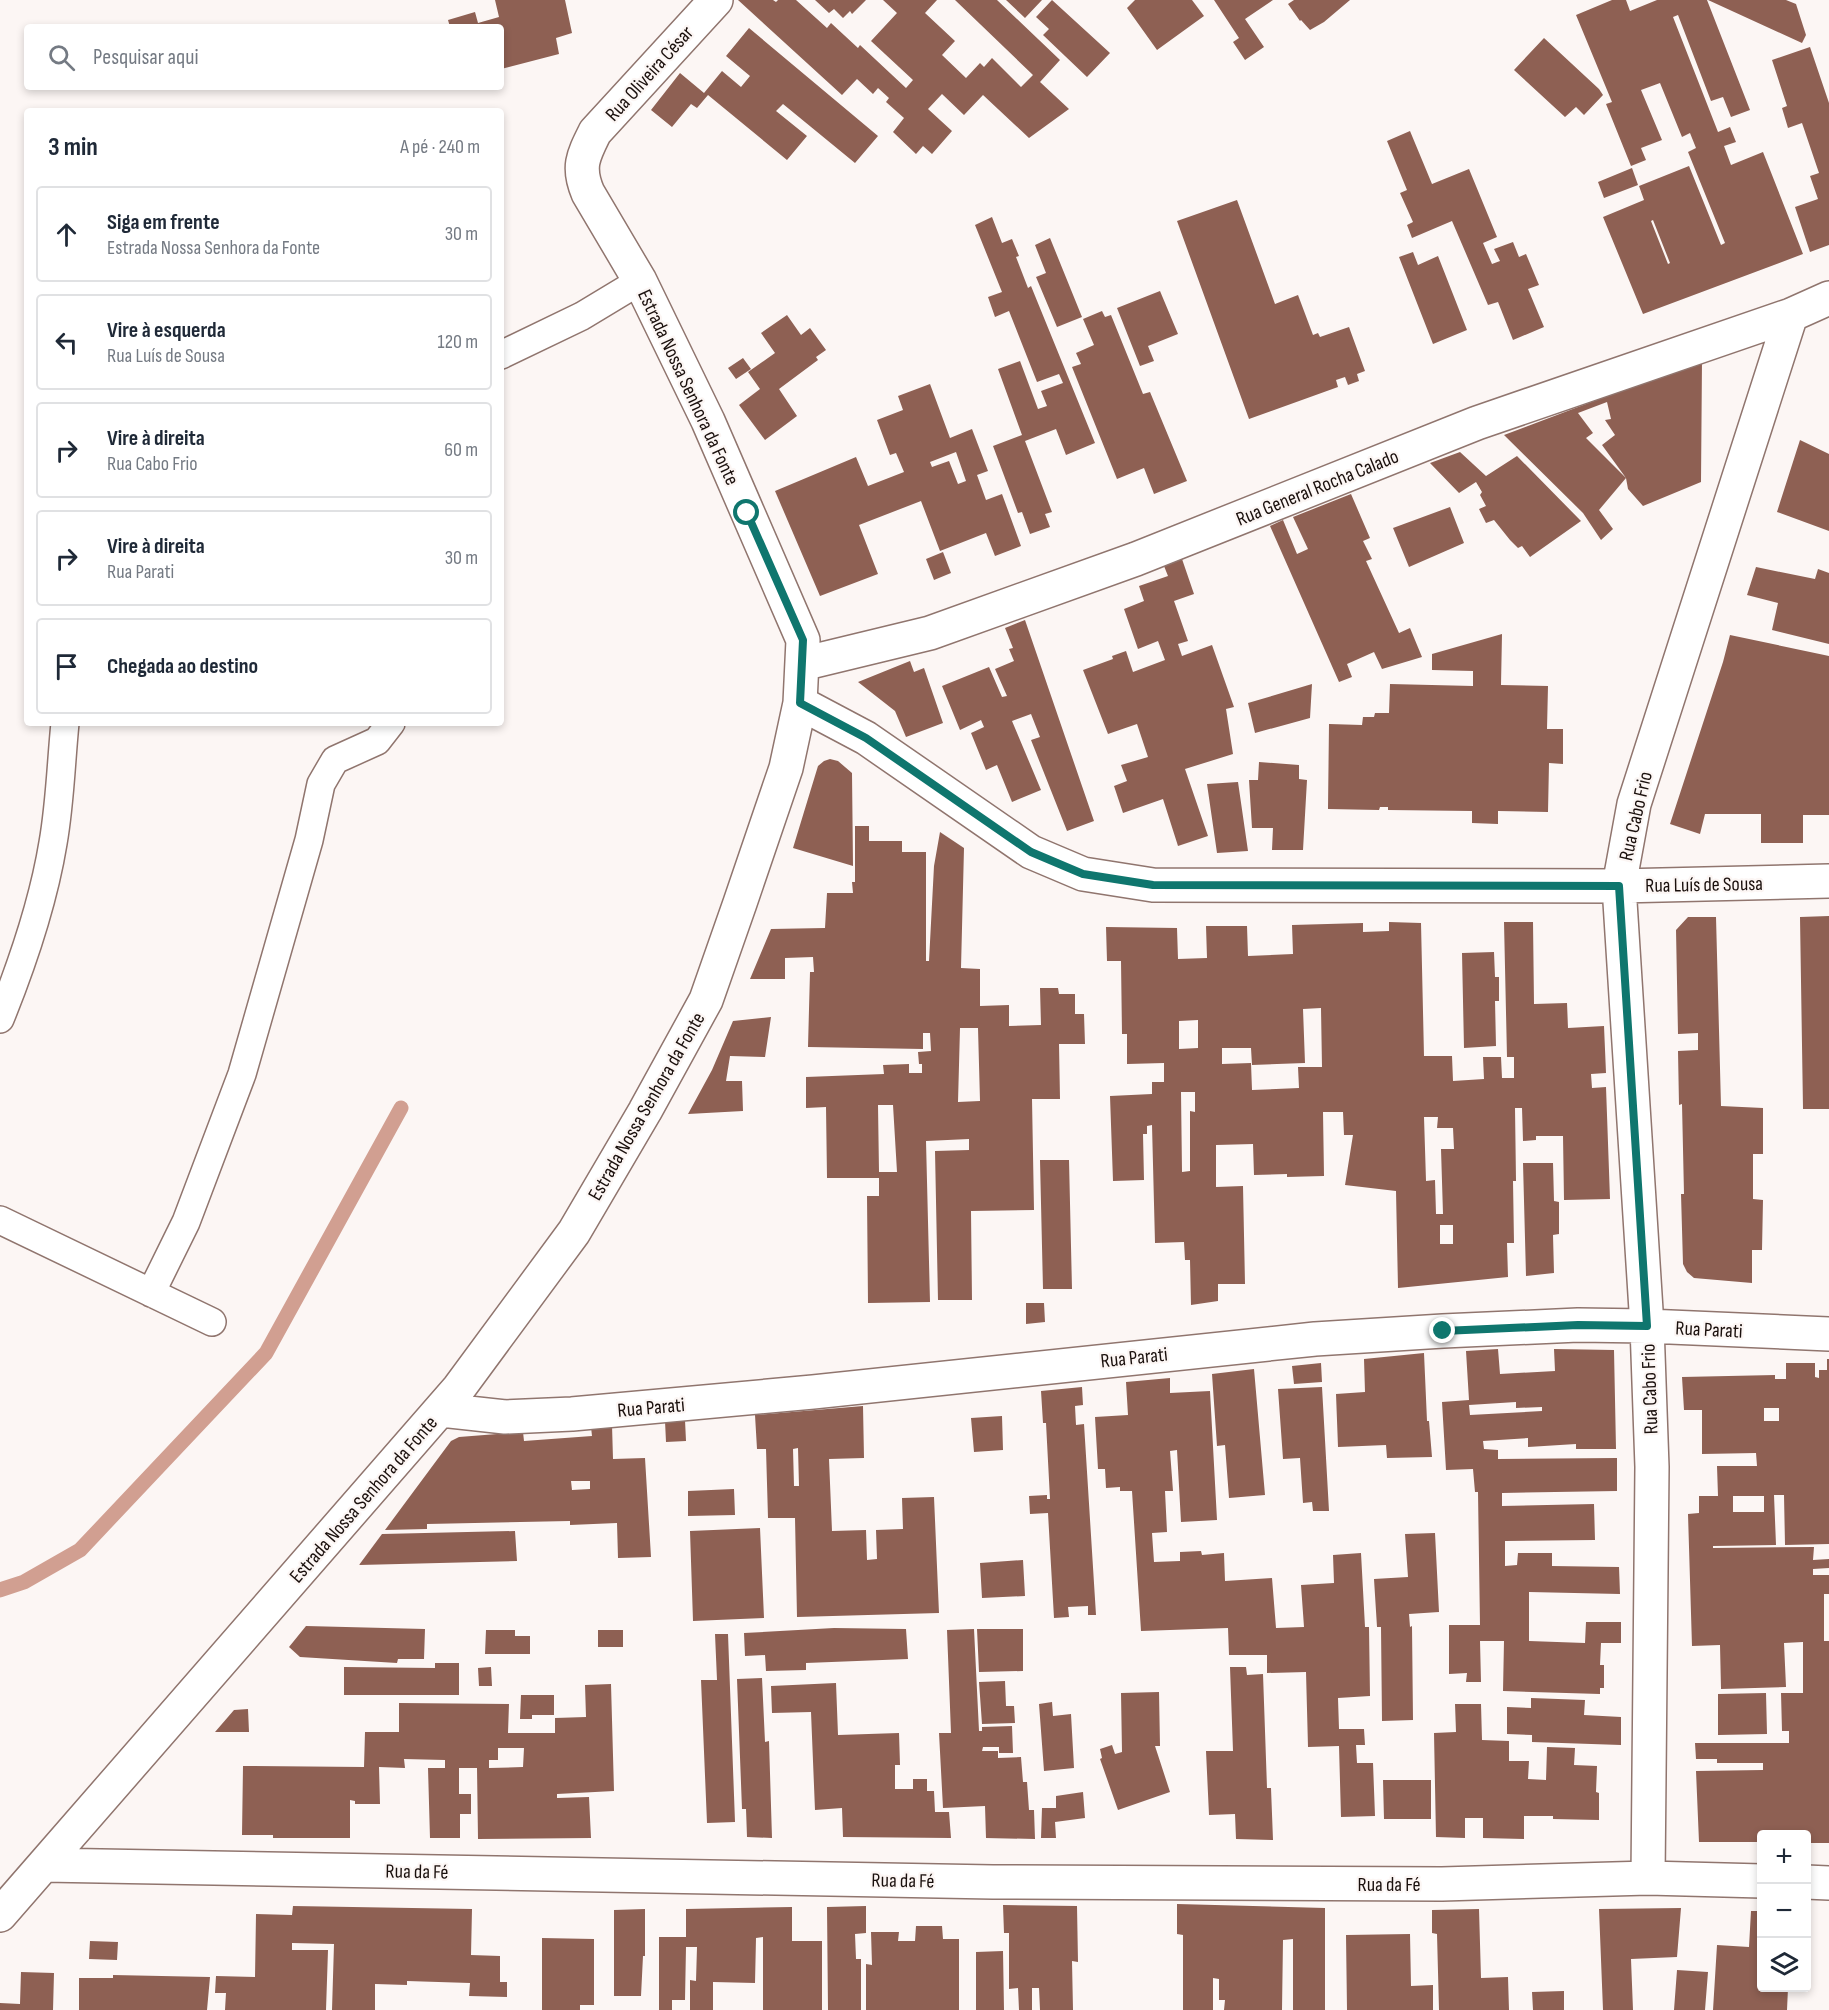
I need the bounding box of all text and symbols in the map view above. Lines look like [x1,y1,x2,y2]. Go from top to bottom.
street label: Rua Oliveira César [601,21,699,126]
search box [24,24,504,90]
icon: search [45,41,78,74]
text: Pesquisar aqui [93,44,198,71]
text: 3 min [48,132,98,163]
text: A pé · 240 m [400,135,480,159]
text: Siga em frente [107,209,220,236]
icon: ahead [50,218,83,251]
text: 30 m [445,222,478,246]
text: Estrada Nossa Senhora da Fonte [107,236,320,260]
street label: Estrada Nossa Senhora da Fonte [632,286,744,489]
text: Vire à esquerda [107,317,226,344]
icon: left [50,326,83,359]
text: 120 m [438,330,478,354]
text: Rua Luís de Sousa [107,344,225,368]
text: Vire à direita [107,425,205,452]
icon: right [50,434,83,467]
text: 60 m [444,438,478,462]
street label: Rua General Rocha Calado [1233,444,1402,531]
text: Rua Cabo Frio [107,452,198,476]
route start [733,499,759,525]
text: Vire à direita [107,533,205,560]
icon: right [50,542,83,575]
text: 30 m [445,546,478,570]
text: Rua Parati [107,560,174,584]
icon: arrive [50,650,83,683]
text: Chegada ao destino [107,653,258,680]
street label: Rua Cabo Frio [1614,769,1658,863]
street label: Rua Luís de Sousa [1645,872,1763,898]
street label: Estrada Nossa Senhora da Fonte [583,1008,711,1205]
street label: Rua Parati [1675,1316,1743,1344]
route end [1429,1317,1455,1343]
street label: Rua Parati [1099,1343,1169,1373]
street label: Rua Cabo Frio [1636,1343,1664,1435]
street label: Rua Parati [617,1393,686,1423]
street label: Estrada Nossa Senhora da Fonte [285,1411,443,1588]
map controls [1757,1830,1811,1992]
button: + [1757,1830,1811,1884]
street label: Rua da Fé [385,1859,449,1885]
street label: Rua da Fé [871,1868,935,1894]
street label: Rua da Fé [1357,1873,1421,1897]
button: − [1757,1884,1811,1938]
button: layers [1757,1938,1811,1992]

